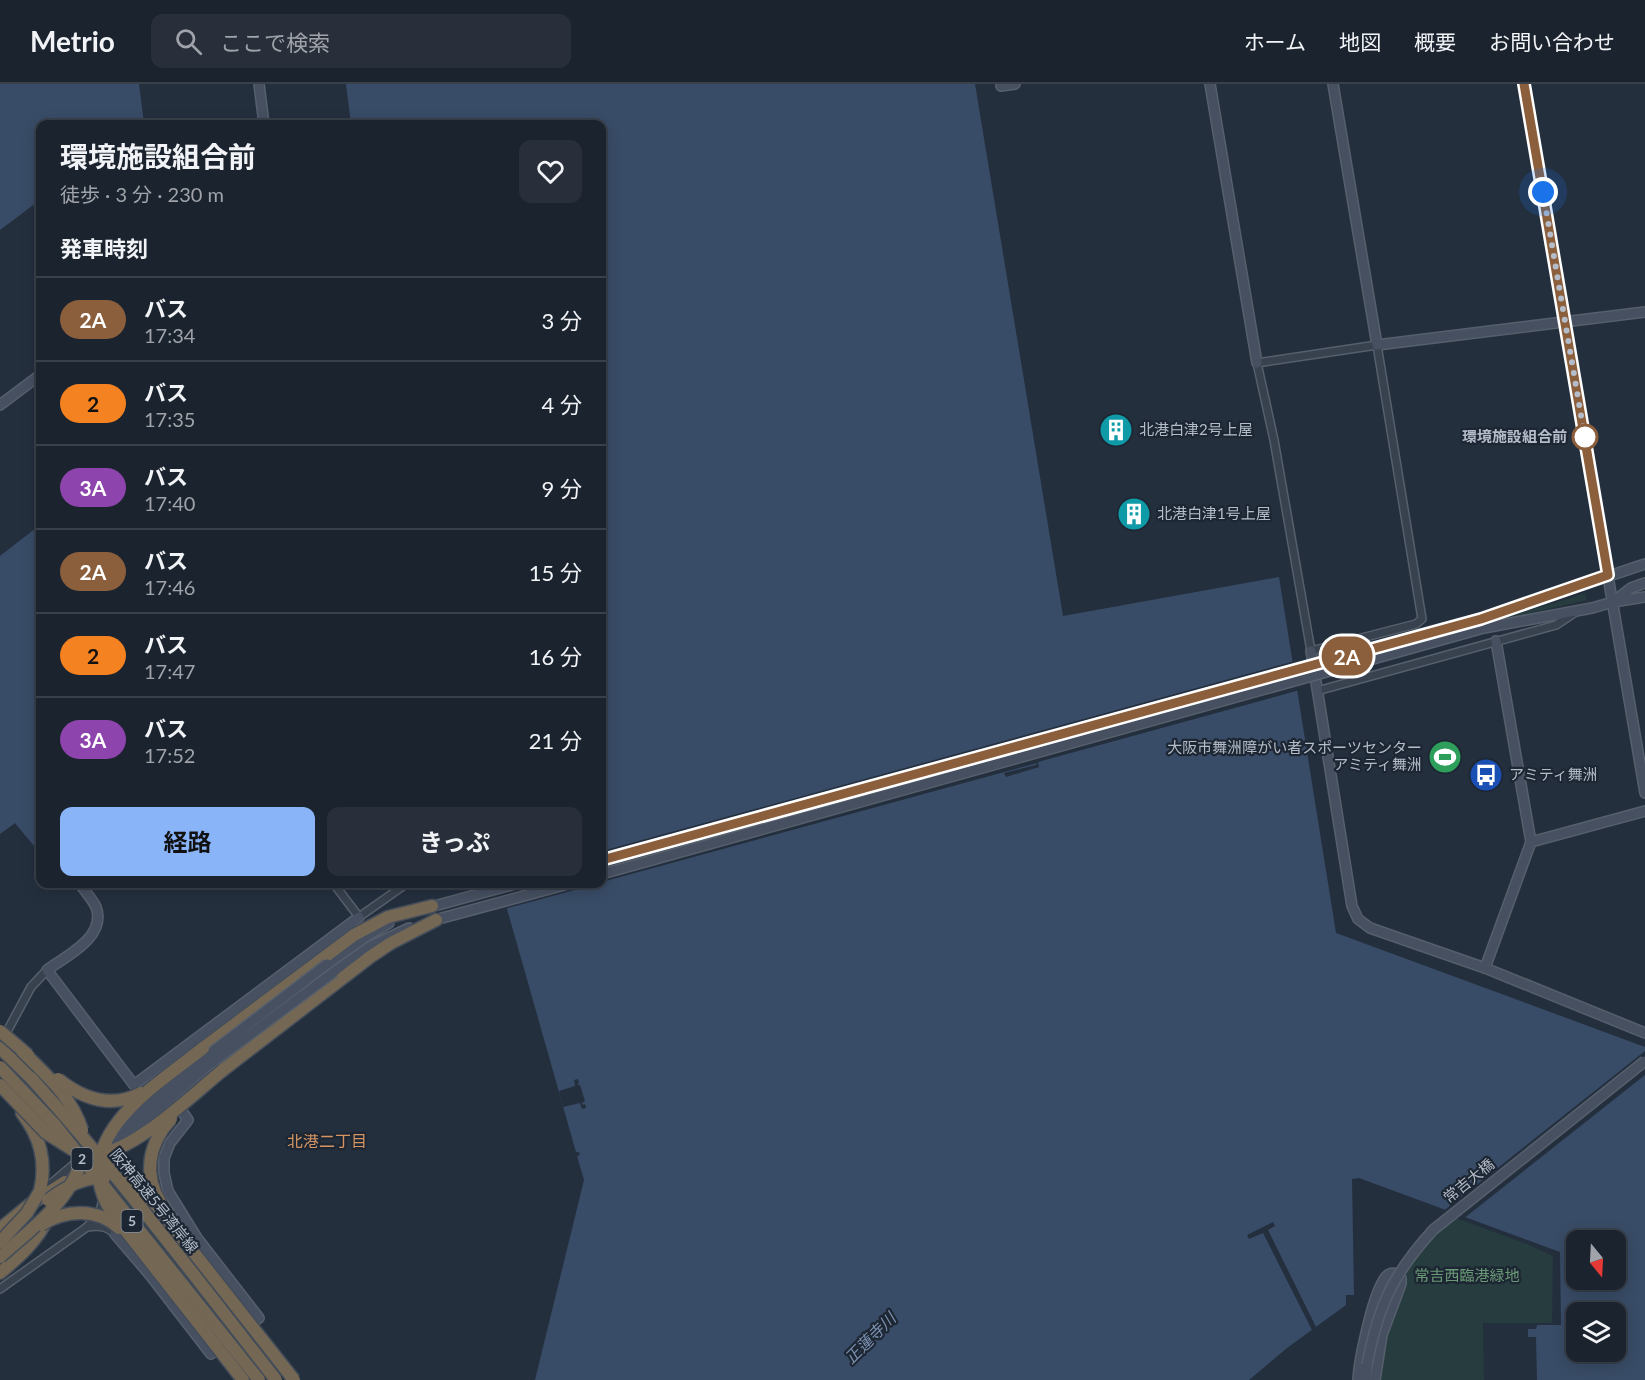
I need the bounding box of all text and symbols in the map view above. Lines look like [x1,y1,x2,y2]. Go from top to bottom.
search box [151,14,571,68]
text: Metrio [30,24,115,58]
icon: search [172,25,205,58]
text: ここで検索 [220,29,330,56]
text: ホーム [1244,29,1306,54]
text: 地図 [1339,29,1381,54]
text: 概要 [1414,29,1456,54]
text: お問い合わせ [1489,29,1615,54]
text: 環境施設組合前 [60,139,256,173]
button: heart [519,140,582,203]
your location [1528,177,1558,207]
text: 徒歩 · 3 分 · 230 m [60,182,224,206]
text: 発車時刻 [60,235,148,262]
text: バス [144,295,188,322]
text: 2A [80,307,106,332]
text: 3 分 [542,307,582,334]
text: 17:34 [144,323,195,347]
text: バス [144,379,188,406]
text: 2 [87,391,99,416]
text: 4 分 [542,391,582,418]
text: 17:35 [144,407,195,431]
building icon: 北港白津2号上屋 [1098,412,1134,448]
place label: 北港白津2号上屋 [1139,420,1253,438]
marker: 環境施設組合前 [1572,424,1598,450]
place label: 環境施設組合前 [1462,427,1567,445]
text: バス [144,463,188,490]
text: 3A [80,475,106,500]
text: 9 分 [542,475,582,502]
text: 17:40 [144,491,195,515]
building icon: 北港白津1号上屋 [1116,496,1152,532]
place label: 北港白津1号上屋 [1157,504,1271,522]
text: バス [144,547,188,574]
text: 2A [80,559,106,584]
text: 15 分 [529,559,582,586]
text: 17:46 [144,575,195,599]
text: バス [144,631,188,658]
line badge: 2A [1320,636,1374,676]
text: 2 [87,643,99,668]
text: 16 分 [529,643,582,670]
text: 2A [1334,644,1360,669]
text: 17:47 [144,659,195,683]
text: バス [144,715,188,742]
text: 3A [80,727,106,752]
text: 21 分 [529,727,582,754]
place label: 大阪市舞洲障がい者スポーツセンター アミティ舞洲 [1167,738,1422,773]
sports icon: 大阪市舞洲障がい者スポーツセンター アミティ舞洲 [1427,739,1463,775]
text: 17:52 [144,743,195,767]
bus stop icon: アミティ舞洲 [1468,757,1504,793]
place label: アミティ舞洲 [1509,765,1598,783]
button: 経路 [60,807,315,876]
button: きっぷ [327,807,582,876]
district label: 北港二丁目 [287,1131,367,1150]
street label: 阪神高速5号湾岸線 [107,1145,201,1257]
road number: 2 [72,1148,92,1170]
street label: 常吉大橋 [1439,1154,1497,1206]
road number: 5 [122,1210,142,1232]
north arrow [1566,1230,1626,1290]
map controls [1566,1230,1626,1362]
park label: 常吉西臨港緑地 [1414,1266,1520,1284]
button: layers [1566,1302,1626,1362]
water label: 正蓮寺川 [840,1307,900,1367]

